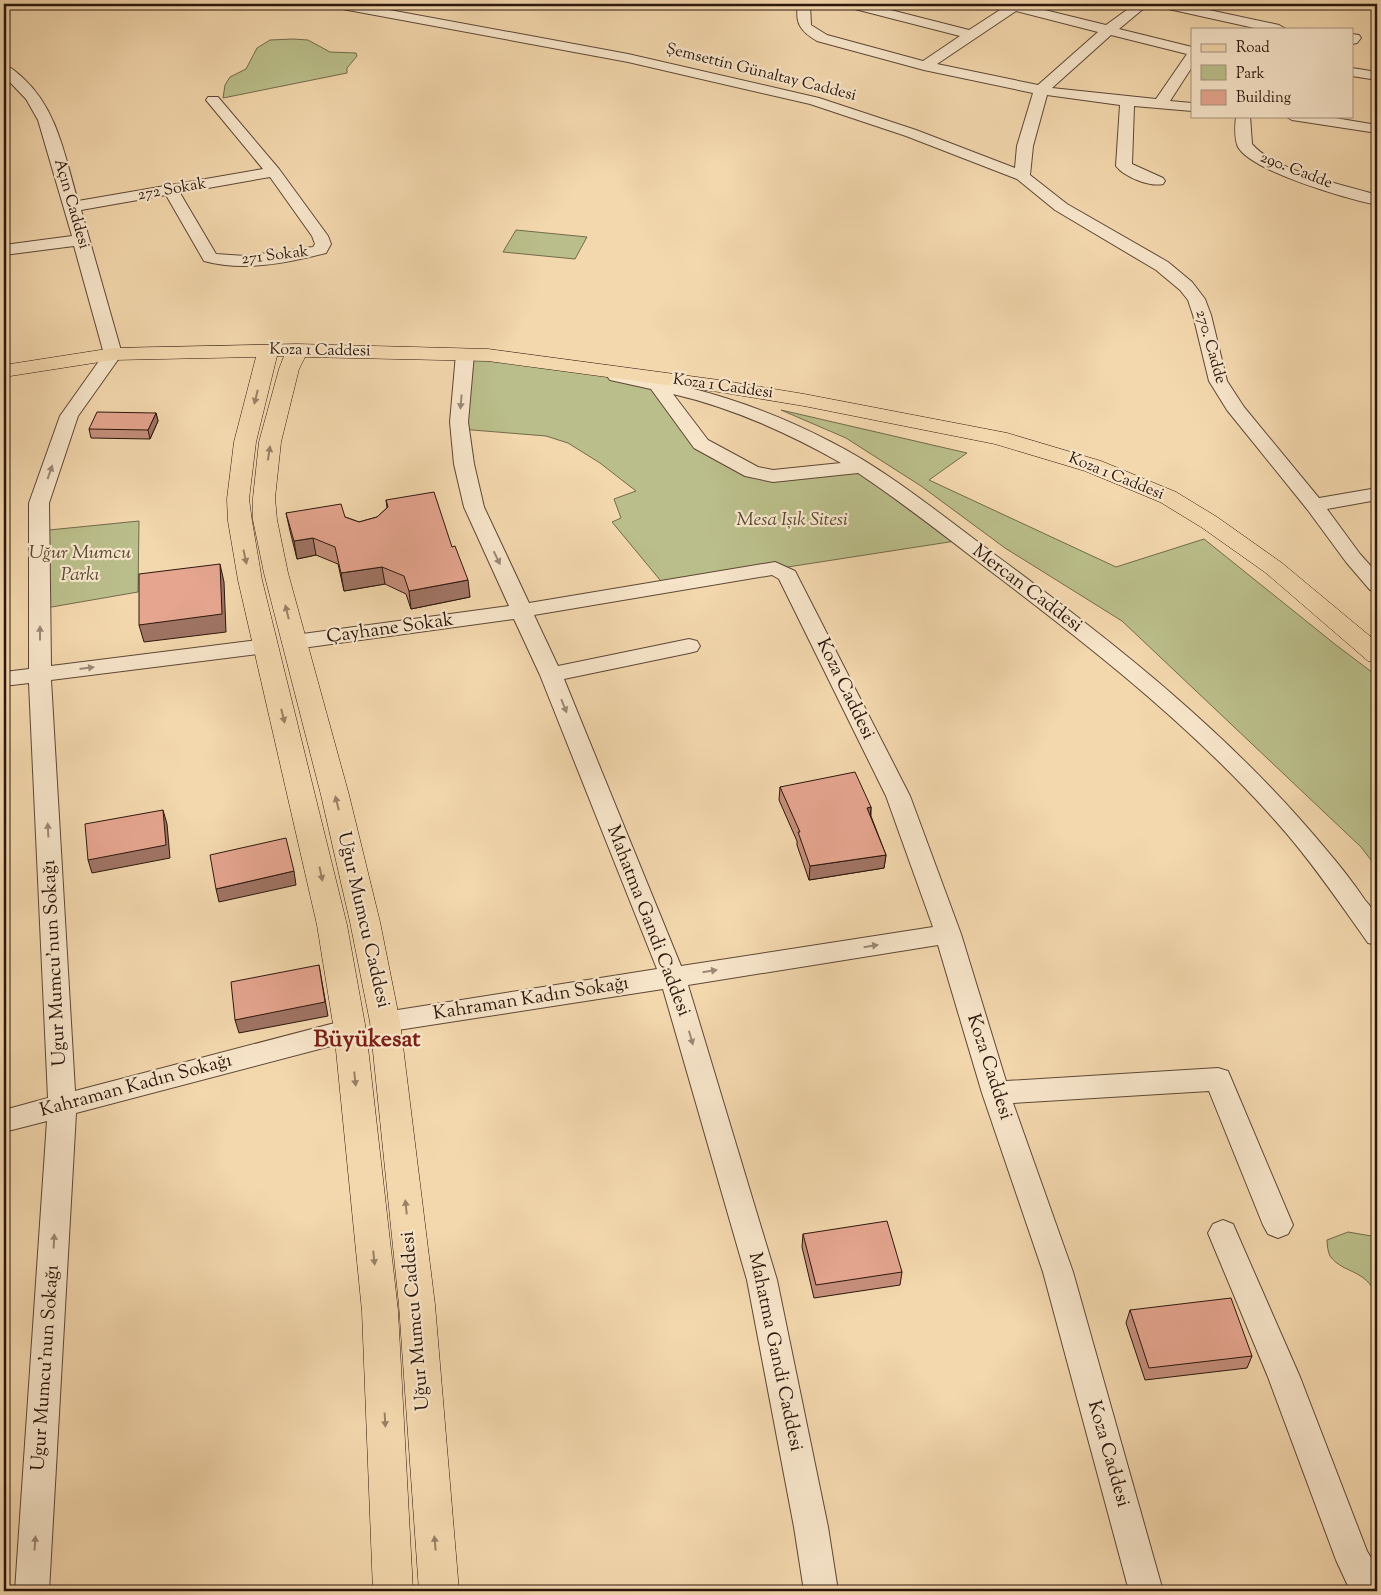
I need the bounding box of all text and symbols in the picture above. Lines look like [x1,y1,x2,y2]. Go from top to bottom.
legend [1191,28,1354,118]
street label: Şemsettin Günaltay Caddesi [663,38,859,108]
text: Road [1236,38,1270,59]
text: Park [1236,64,1265,85]
text: Building [1236,88,1291,109]
street label: 290. Cadde [1257,147,1335,195]
street label: Açın Caddesi [47,156,95,252]
street label: 272 Sokak [136,173,208,207]
street label: 271 Sokak [240,240,310,272]
street label: 270. Cadde [1189,307,1231,387]
street label: Koza 1 Caddesi [269,339,371,363]
street label: Koza 1 Caddesi [671,369,775,405]
one-way arrow [252,390,260,405]
one-way arrow [457,395,465,411]
one-way arrow [265,444,273,460]
street label: Koza 1 Caddesi [1065,447,1168,507]
one-way arrow [46,464,54,479]
park label: Mesa Işık Sitesi [736,507,848,534]
street label: Mercan Caddesi [966,538,1088,640]
park label: Uğur Mumcu Parkı [29,540,131,589]
one-way arrow [241,550,249,565]
one-way arrow [492,551,501,566]
one-way arrow [282,605,290,620]
street label: Çayhane Sokak [325,607,456,651]
one-way arrow [36,625,44,641]
street label: Koza Caddesi [809,634,881,744]
one-way arrow [79,664,95,672]
one-way arrow [560,699,568,714]
one-way arrow [279,708,287,723]
one-way arrow [332,796,340,811]
street label: Mahatma Gandi Caddesi [599,821,697,1021]
one-way arrow [43,822,51,838]
street label: Uğur Mumcu Caddesi [330,829,396,1011]
street label: Ugur Mumcu'nun Sokağı [36,859,74,1067]
one-way arrow [317,866,325,882]
one-way arrow [863,942,879,950]
one-way arrow [702,966,718,974]
street label: Kahraman Kadın Sokağı [431,970,631,1028]
street label: Koza Caddesi [959,1011,1019,1123]
district label: Büyükesat [314,1023,421,1057]
one-way arrow [687,1030,695,1045]
street label: Kahraman Kadın Sokağı [37,1047,235,1125]
one-way arrow [351,1071,359,1087]
one-way arrow [402,1198,410,1214]
street label: Uğur Mumcu Caddesi [395,1230,437,1412]
one-way arrow [50,1232,58,1248]
one-way arrow [370,1250,378,1266]
street label: Mahatma Gandi Caddesi [741,1250,809,1454]
street label: Ugur Mumcu'nun Sokağı [25,1264,67,1472]
street label: Koza Caddesi [1080,1398,1136,1510]
one-way arrow [381,1412,389,1428]
one-way arrow [31,1534,39,1550]
one-way arrow [431,1534,439,1550]

